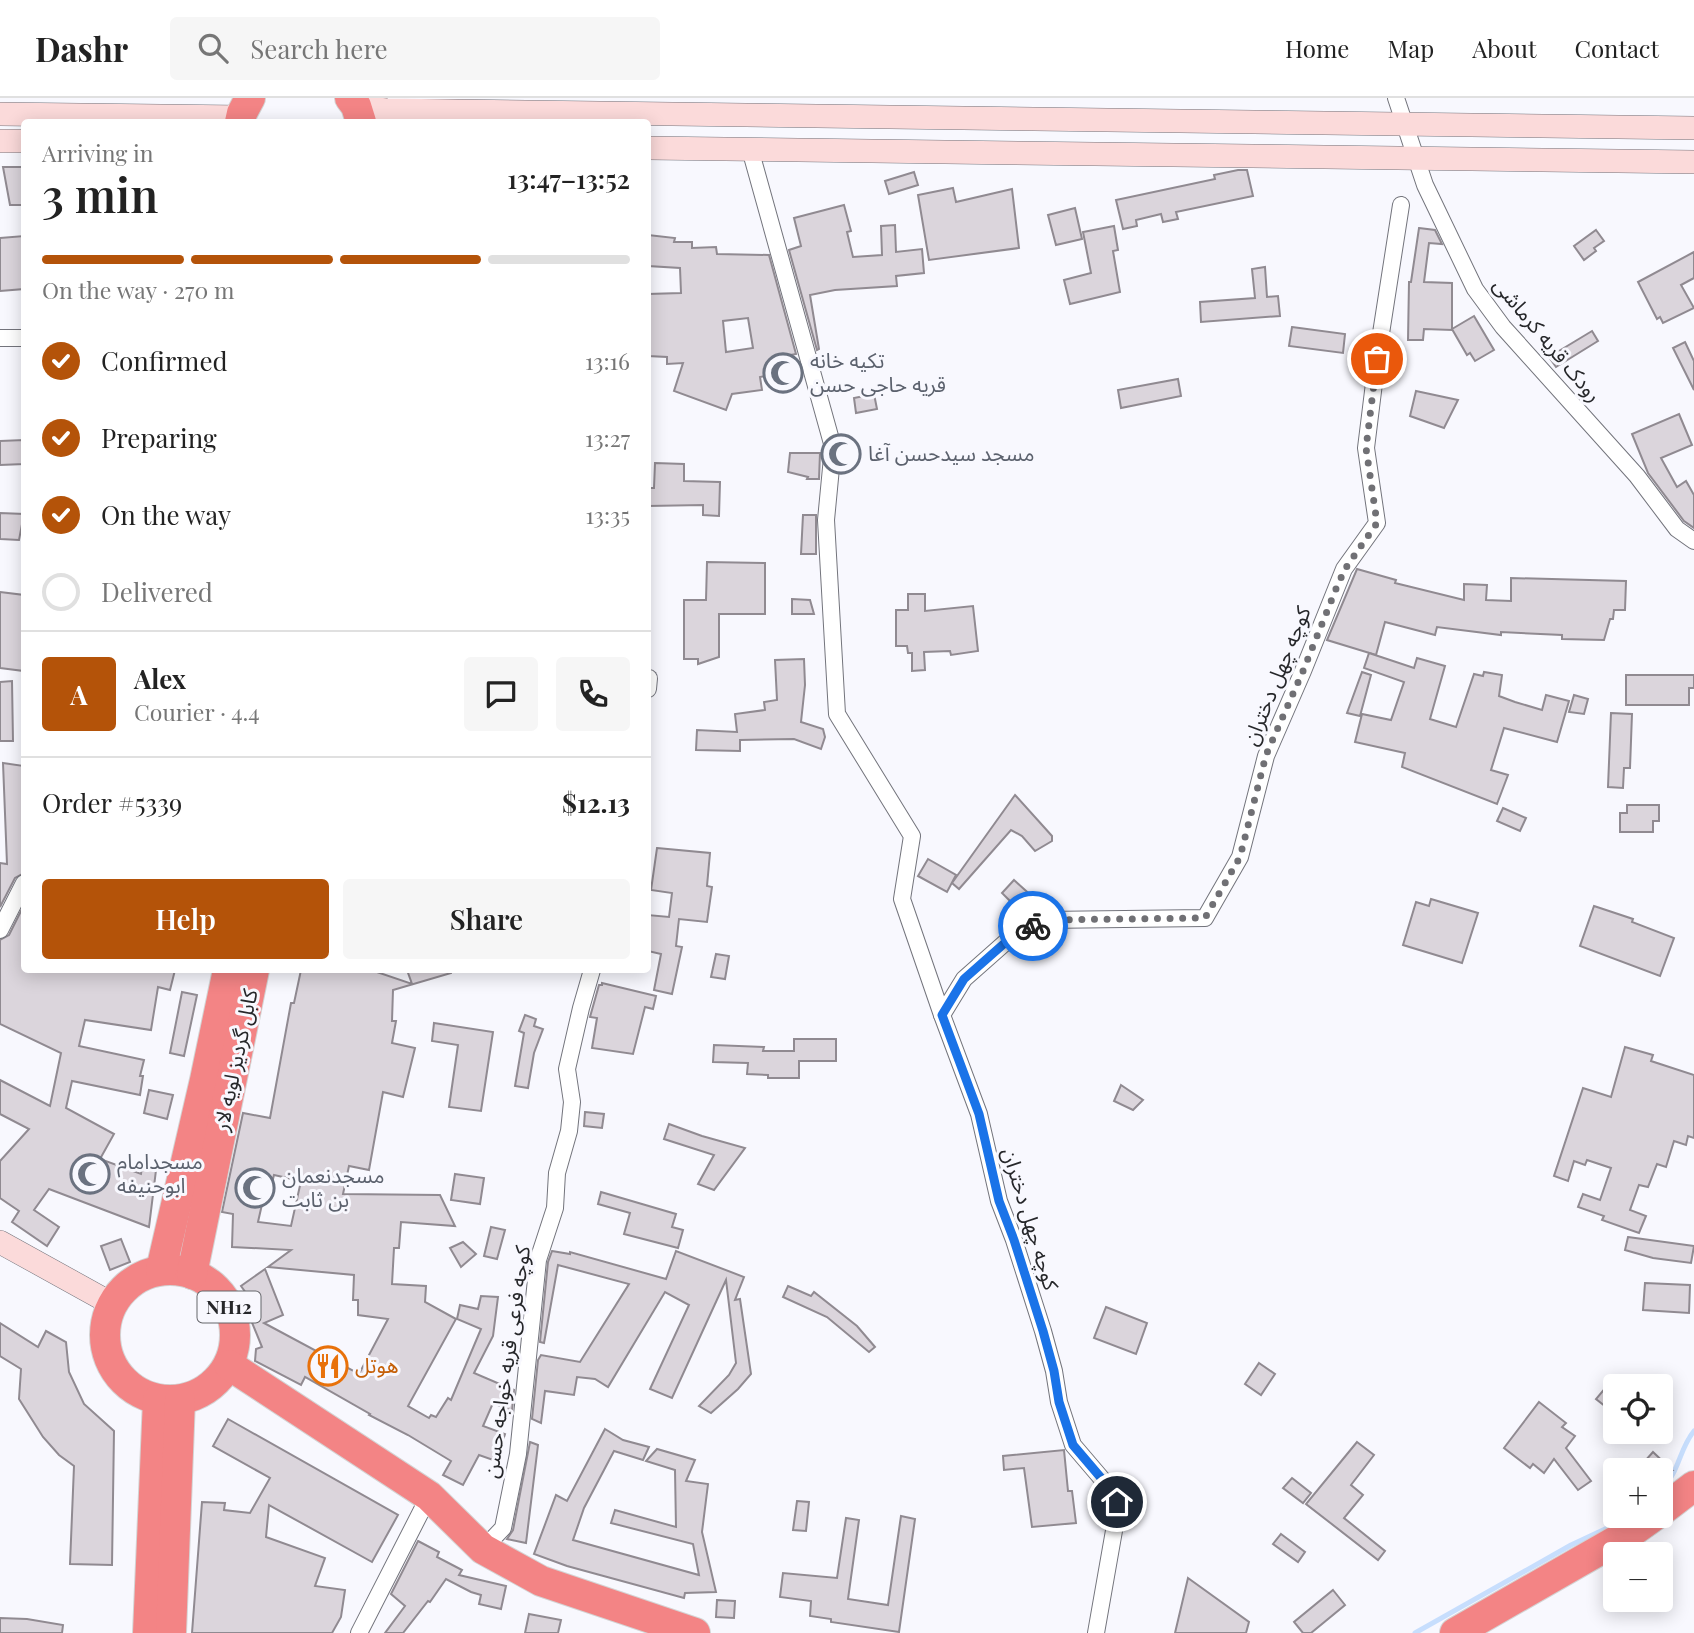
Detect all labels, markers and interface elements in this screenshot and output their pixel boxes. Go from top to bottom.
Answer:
search box [170,17,660,80]
text: Dashr [35,26,128,70]
icon: search [194,29,232,67]
text: Search here [250,31,388,66]
text: Home [1285,32,1349,64]
text: Map [1387,32,1434,64]
text: About [1472,32,1536,64]
text: Contact [1574,32,1659,64]
text: Arriving in [42,137,154,168]
text: 13:47–13:52 [507,161,630,196]
text: 3 min [42,163,158,225]
street label: رودک قریه کرماشی [1488,270,1609,407]
text: On the way · 270 m [42,274,234,305]
pin [1347,329,1407,389]
icon: bag [1358,340,1396,378]
icon: check [42,342,80,380]
text: Confirmed [101,343,228,378]
text: 13:16 [585,345,630,376]
place label: تکیه خانه قریه حاجی حسن [810,345,946,397]
mosque icon: تکیه خانه قریه حاجی حسن [762,352,804,394]
icon: check [42,419,80,457]
text: Preparing [101,420,217,455]
text: 13:27 [585,422,630,453]
mosque icon: مسجد سیدحسن آغا [820,433,862,475]
place label: مسجد سیدحسن آغا [868,438,1035,466]
icon: check [42,496,80,534]
text: On the way [101,497,231,532]
text: 13:35 [585,499,630,530]
text: Delivered [101,574,213,609]
street label: کوچه چهل دختران [1235,601,1317,749]
button: chat [464,657,538,731]
button: phone [556,657,630,731]
text: Alex [134,661,186,696]
text: A [70,677,88,712]
text: Courier · 4.4 [134,696,260,727]
text: Order #5339 [42,785,182,820]
text: $12.13 [562,785,630,820]
button: Help [42,879,329,959]
button: Share [343,879,630,959]
courier [998,891,1068,961]
icon: bike [1014,907,1052,945]
street label: کابل گردیز لویه لار [205,986,263,1134]
street label: کوچه چهل دختران [996,1144,1067,1294]
place label: مسجدامام ابوحنیفه [117,1146,203,1198]
mosque icon: مسجدامام ابوحنیفه [69,1153,111,1195]
place label: مسجدنعمان بن ثابت [282,1160,385,1212]
mosque icon: مسجدنعمان بن ثابت [234,1167,276,1209]
street label: کوچه فرعی قریه خواجه حسن [475,1243,536,1480]
road number: NH12 [198,1292,260,1322]
restaurant icon: هوتل [307,1345,349,1387]
place label: هوتل [355,1350,399,1378]
map controls [1603,1374,1673,1612]
button: locate [1603,1374,1673,1444]
button: + [1603,1458,1673,1528]
pin [1087,1472,1147,1532]
icon: home [1098,1483,1136,1521]
button: − [1603,1542,1673,1612]

